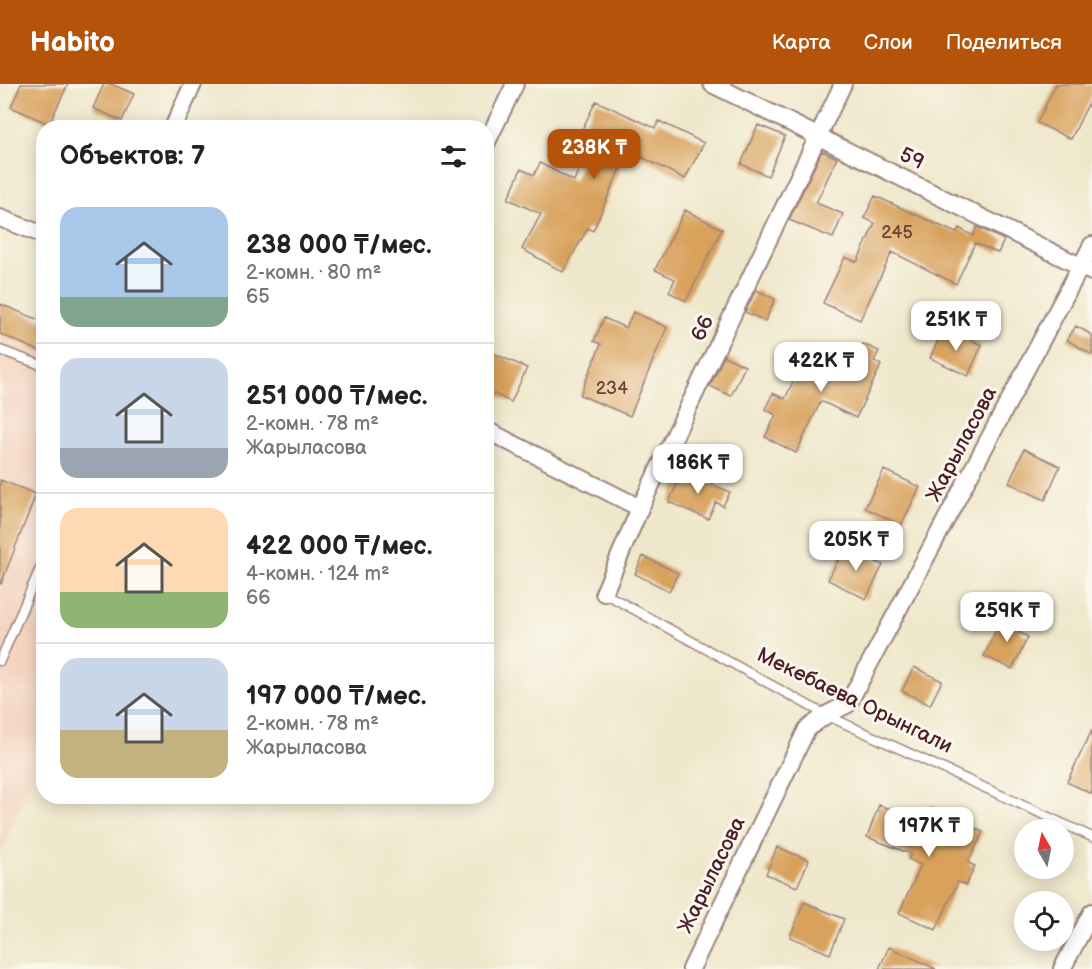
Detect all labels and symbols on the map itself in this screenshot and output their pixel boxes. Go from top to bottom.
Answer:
pin: 238K ₸ [545,129,643,180]
street label: 59 [895,142,928,175]
house number: 245 [881,222,913,243]
pin: 251K ₸ [907,301,1005,352]
street label: 66 [686,311,719,345]
pin: 422K ₸ [772,342,870,393]
house number: 234 [596,378,628,399]
street label: Жарыласова [921,382,1003,506]
pin: 186K ₸ [649,444,747,495]
pin: 205K ₸ [807,521,905,572]
pin: 259K ₸ [958,592,1056,643]
street label: Мекебаева Орынгали [753,642,957,759]
pin: 197K ₸ [880,807,978,858]
street label: Жарыласова [672,812,751,938]
north arrow [1014,819,1074,879]

